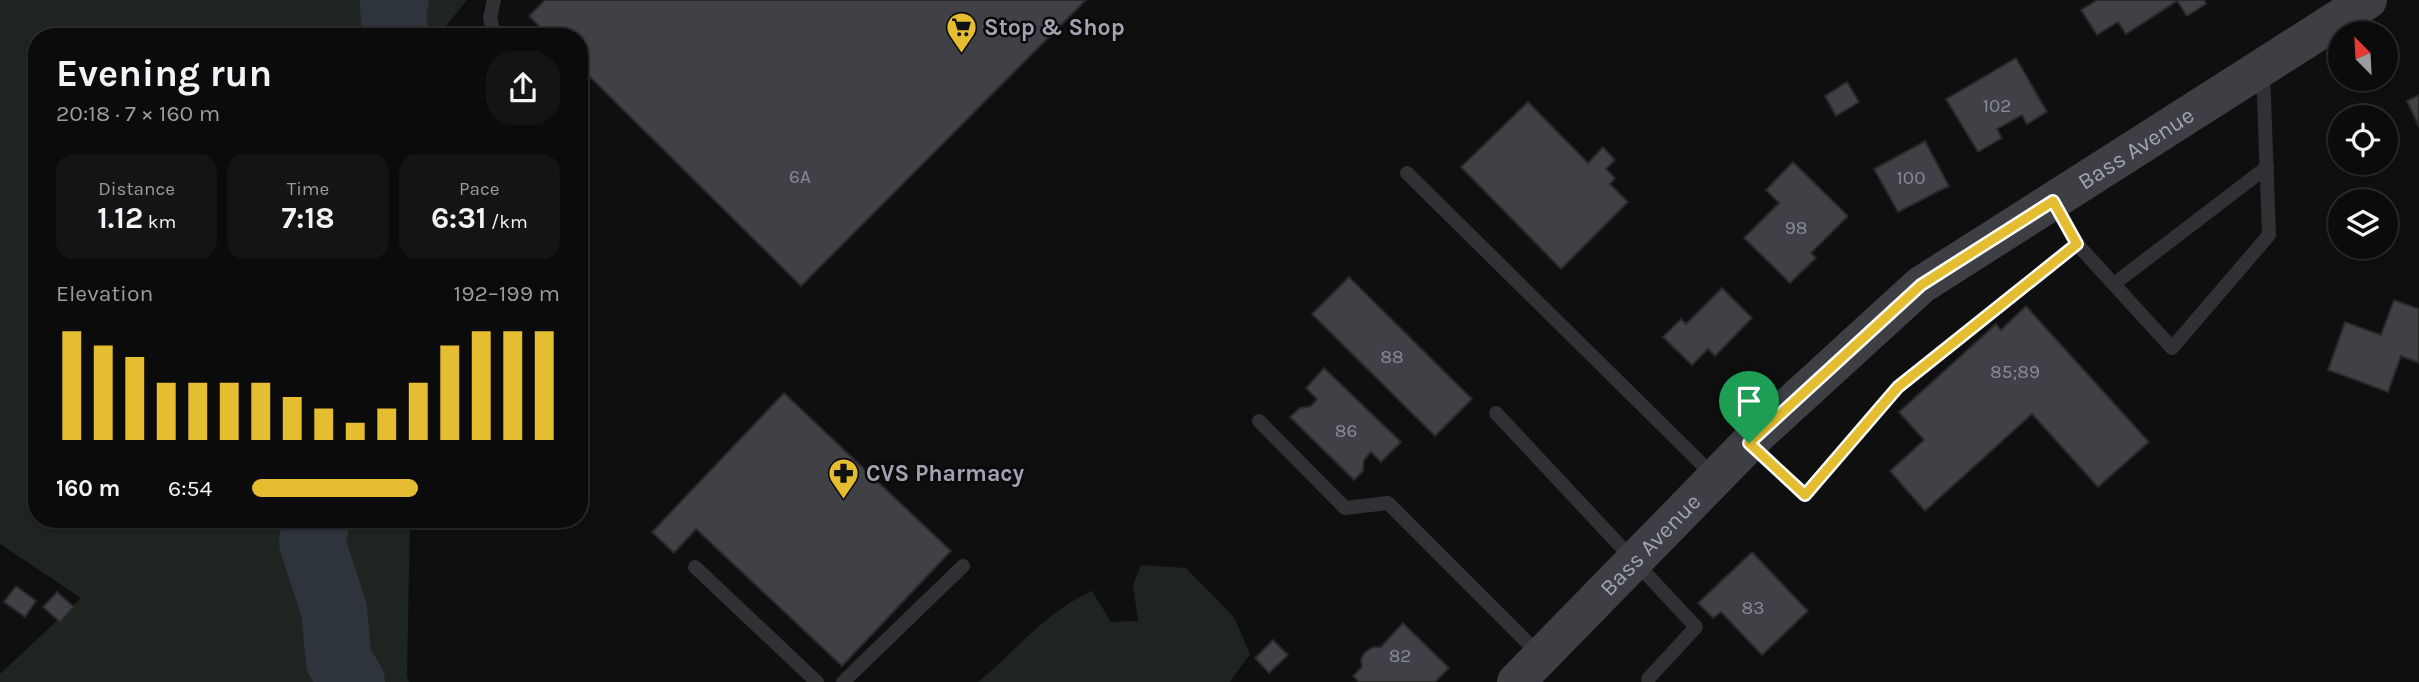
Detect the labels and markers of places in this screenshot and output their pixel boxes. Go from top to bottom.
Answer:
supermarket icon: Stop & Shop [944,10,978,54]
place label: Stop & Shop [984,14,1125,41]
pin [1719,371,1779,443]
pharmacy icon: CVS Pharmacy [826,456,860,500]
place label: CVS Pharmacy [866,460,1025,487]

